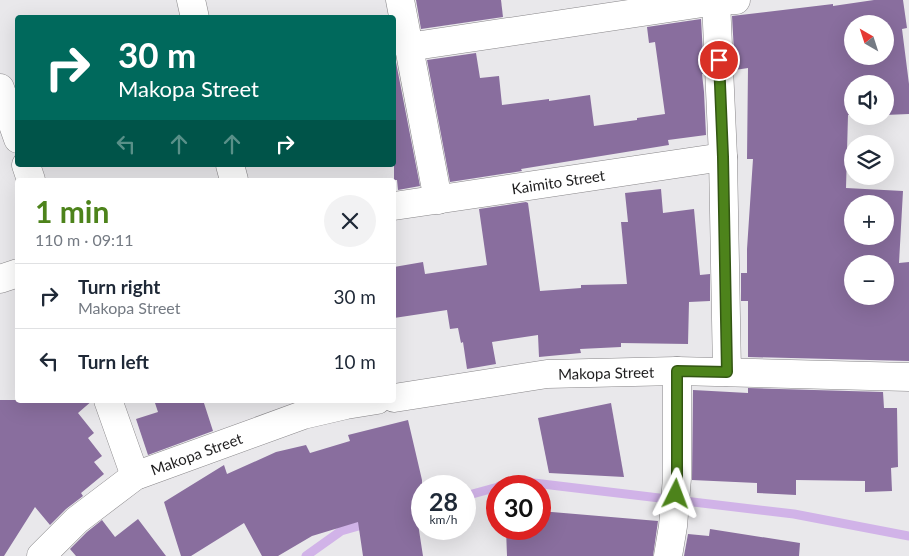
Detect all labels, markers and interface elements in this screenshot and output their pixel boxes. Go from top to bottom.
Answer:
north arrow [844,15,894,65]
map controls [844,15,894,305]
text: 30 m [118,33,196,75]
icon: right [35,35,100,100]
pin [698,39,740,81]
icon: arrive [705,46,733,74]
text: Makopa Street [118,75,259,102]
button: sound [844,75,894,125]
icon: left [112,130,140,158]
icon: ahead [165,130,193,158]
icon: ahead [218,130,246,158]
icon: right [271,130,299,158]
button: layers [844,135,894,185]
street label: Kaimito Street [510,166,607,197]
text: 1 min [35,193,109,229]
button: close [324,195,376,247]
button: + [844,195,894,245]
text: 110 m · 09:11 [35,230,134,249]
button: − [844,255,894,305]
text: Turn right [78,275,160,298]
icon: right [35,282,63,310]
text: 30 m [333,285,376,308]
text: Makopa Street [78,298,180,317]
icon: left [35,347,63,375]
text: Turn left [78,350,149,373]
text: 10 m [333,350,376,373]
street label: Makopa Street [558,363,655,383]
street label: Makopa Street [148,429,245,479]
position arrow [649,467,701,519]
speed limit sign: 30 [486,475,551,540]
text: 28 [429,486,458,516]
text: km/h [429,512,458,527]

